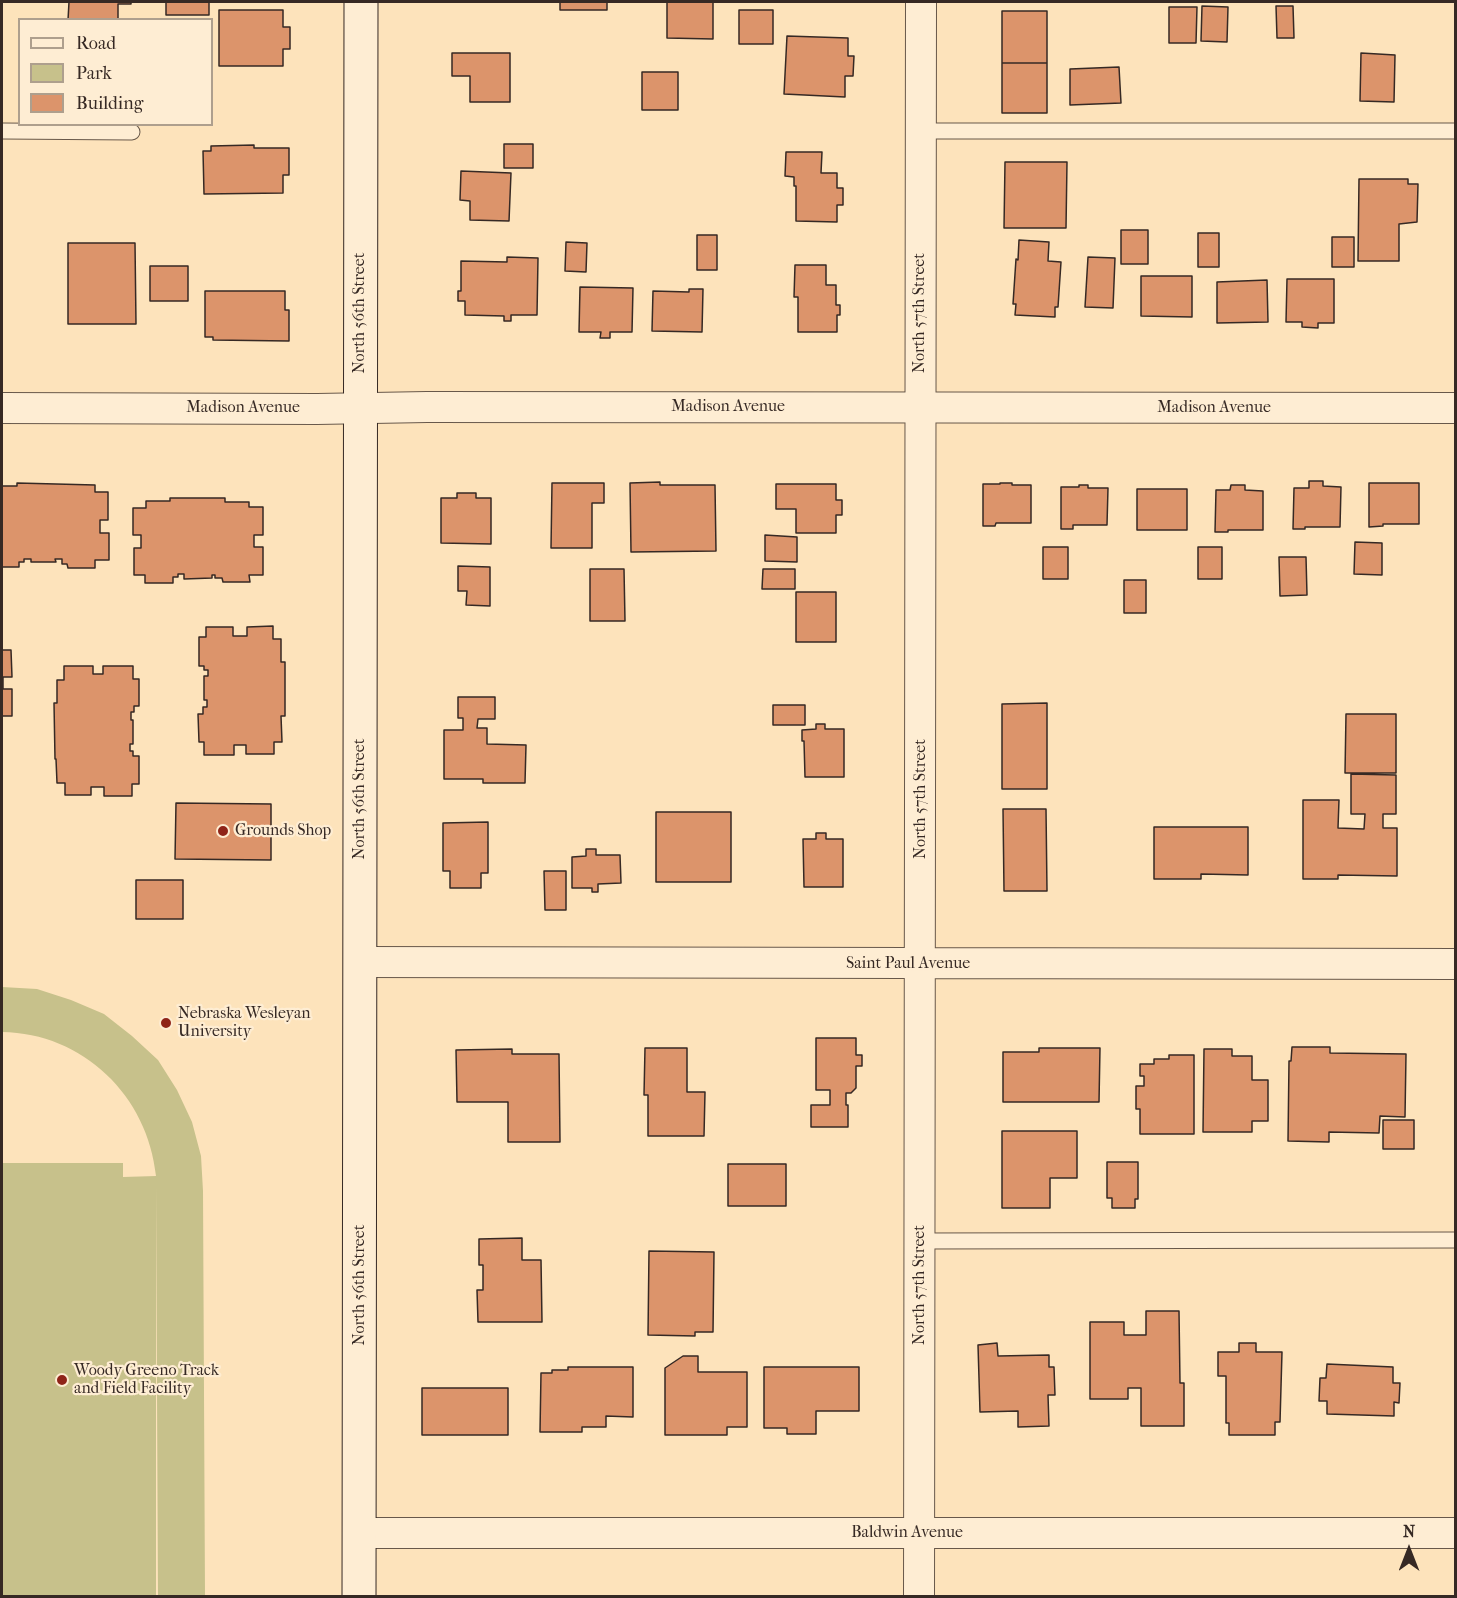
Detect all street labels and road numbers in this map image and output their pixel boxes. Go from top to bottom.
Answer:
street label: North 56th Street [350,253,370,373]
street label: North 57th Street [910,253,930,373]
street label: Madison Avenue [671,397,785,417]
street label: Madison Avenue [186,398,300,418]
street label: Madison Avenue [1157,398,1271,418]
street label: North 56th Street [350,739,370,859]
street label: North 57th Street [911,739,931,859]
street label: Saint Paul Avenue [846,954,970,974]
street label: North 56th Street [350,1225,370,1345]
street label: North 57th Street [910,1225,930,1345]
street label: Baldwin Avenue [851,1523,963,1543]

